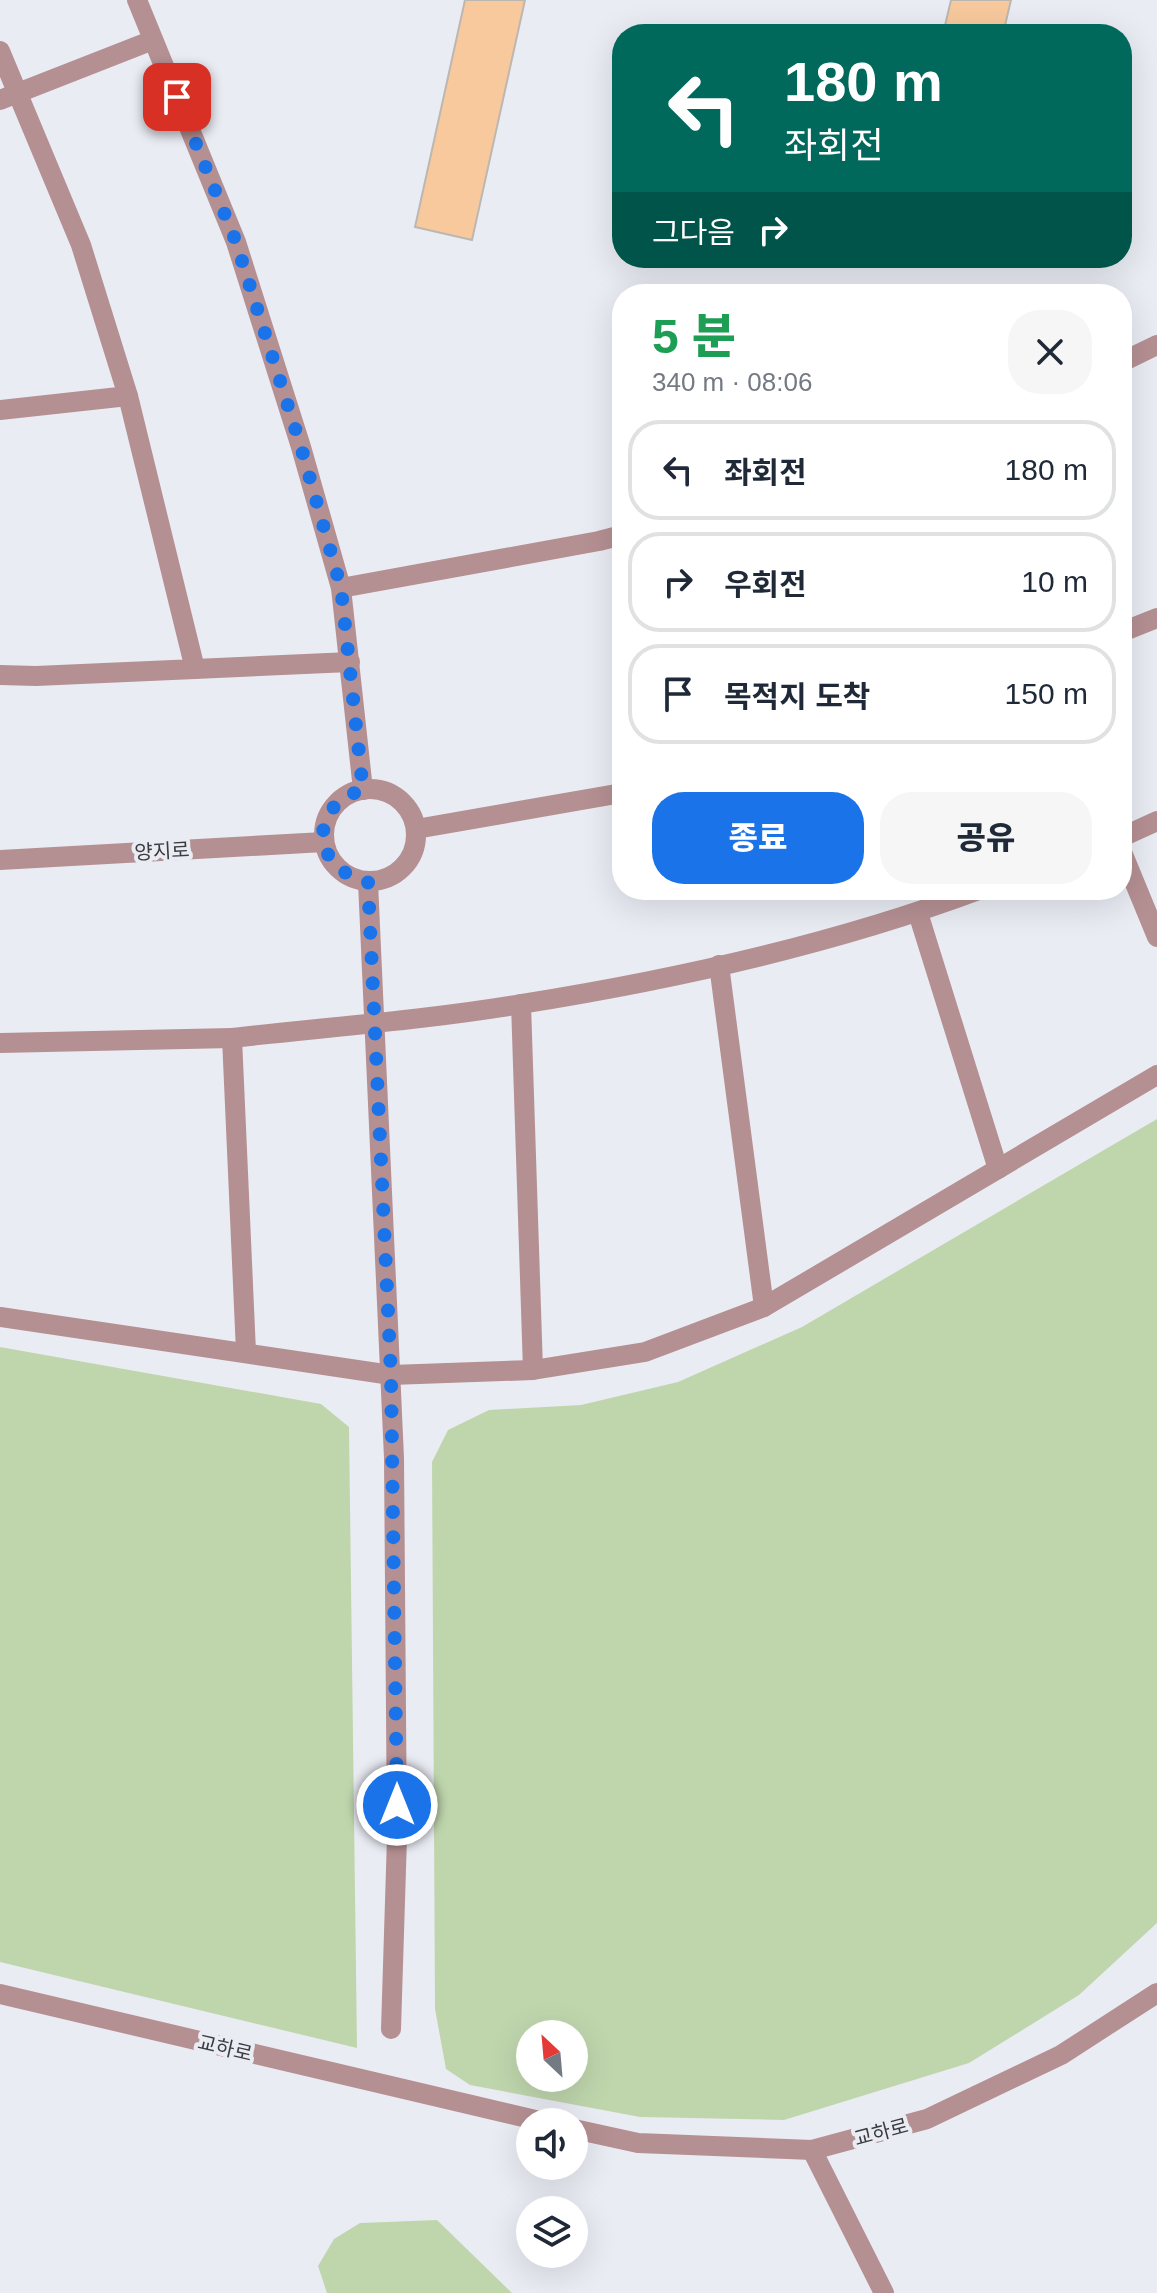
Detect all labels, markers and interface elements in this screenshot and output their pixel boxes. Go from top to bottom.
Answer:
text: 180 m [784,50,943,113]
icon: left [652,56,756,160]
pin [143,63,211,131]
icon: arrive [155,75,199,119]
text: 좌회전 [784,125,883,166]
icon: right [751,208,795,252]
text: 그다음 [652,216,735,249]
text: 5 분 [652,310,736,363]
button: close [1008,310,1092,394]
text: 340 m · 08:06 [652,367,812,397]
icon: left [656,448,700,492]
text: 180 m [1005,453,1088,486]
text: 좌회전 [724,456,807,489]
icon: right [656,560,700,604]
text: 10 m [1021,565,1088,598]
text: 우회전 [724,568,807,601]
icon: arrive [656,672,700,716]
text: 150 m [1005,677,1088,710]
text: 목적지 도착 [724,680,870,713]
button: 종료 [652,792,864,884]
button: 공유 [880,792,1092,884]
street label: 양지로 [134,839,190,863]
position arrow [355,1763,439,1847]
north arrow [516,2020,588,2092]
map controls [516,2020,588,2268]
street label: 교하로 [196,2031,254,2065]
button: sound [516,2108,588,2180]
street label: 교하로 [851,2114,911,2150]
button: layers [516,2196,588,2268]

